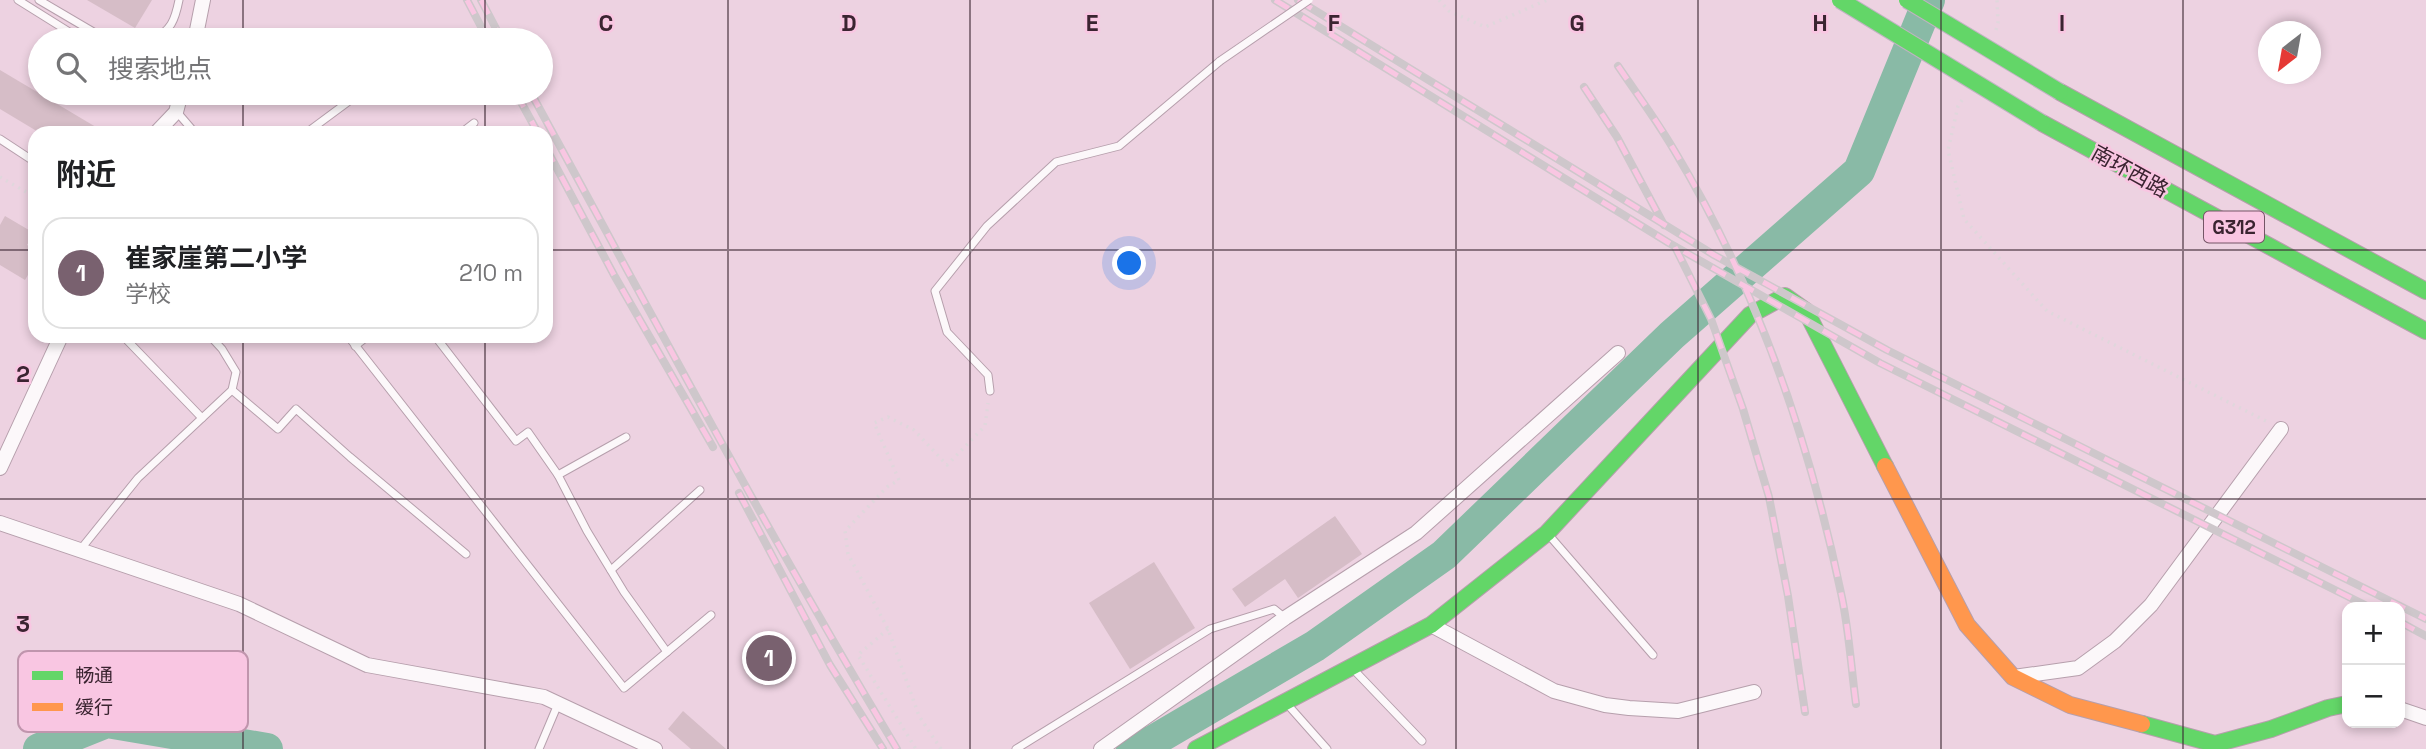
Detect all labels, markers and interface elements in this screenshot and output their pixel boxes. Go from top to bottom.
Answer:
text: C [599,8,613,38]
text: D [841,8,857,38]
text: E [1086,8,1098,38]
text: F [1328,8,1340,38]
text: G [1569,8,1585,38]
text: H [1812,8,1828,38]
text: I [2059,8,2065,38]
north arrow [2258,21,2321,84]
search box [28,28,553,105]
icon: search [52,48,90,86]
text: 搜索地点 [108,52,212,86]
street label: 南环西路 [2087,139,2173,203]
text: 附近 [56,155,116,194]
road number: G312 [2204,212,2264,243]
text: 崔家崖第二小学 [125,241,307,275]
your location [1112,246,1146,280]
text: 1 [76,258,86,288]
text: 210 m [459,258,523,288]
text: 学校 [125,279,171,309]
text: 2 [16,359,30,389]
map controls [2342,602,2405,728]
button: + [2342,602,2405,665]
text: 3 [16,609,30,639]
pin: 1 [746,632,792,684]
legend [18,651,248,732]
text: 畅通 [75,663,113,688]
button: − [2342,665,2405,728]
text: 缓行 [75,695,113,720]

